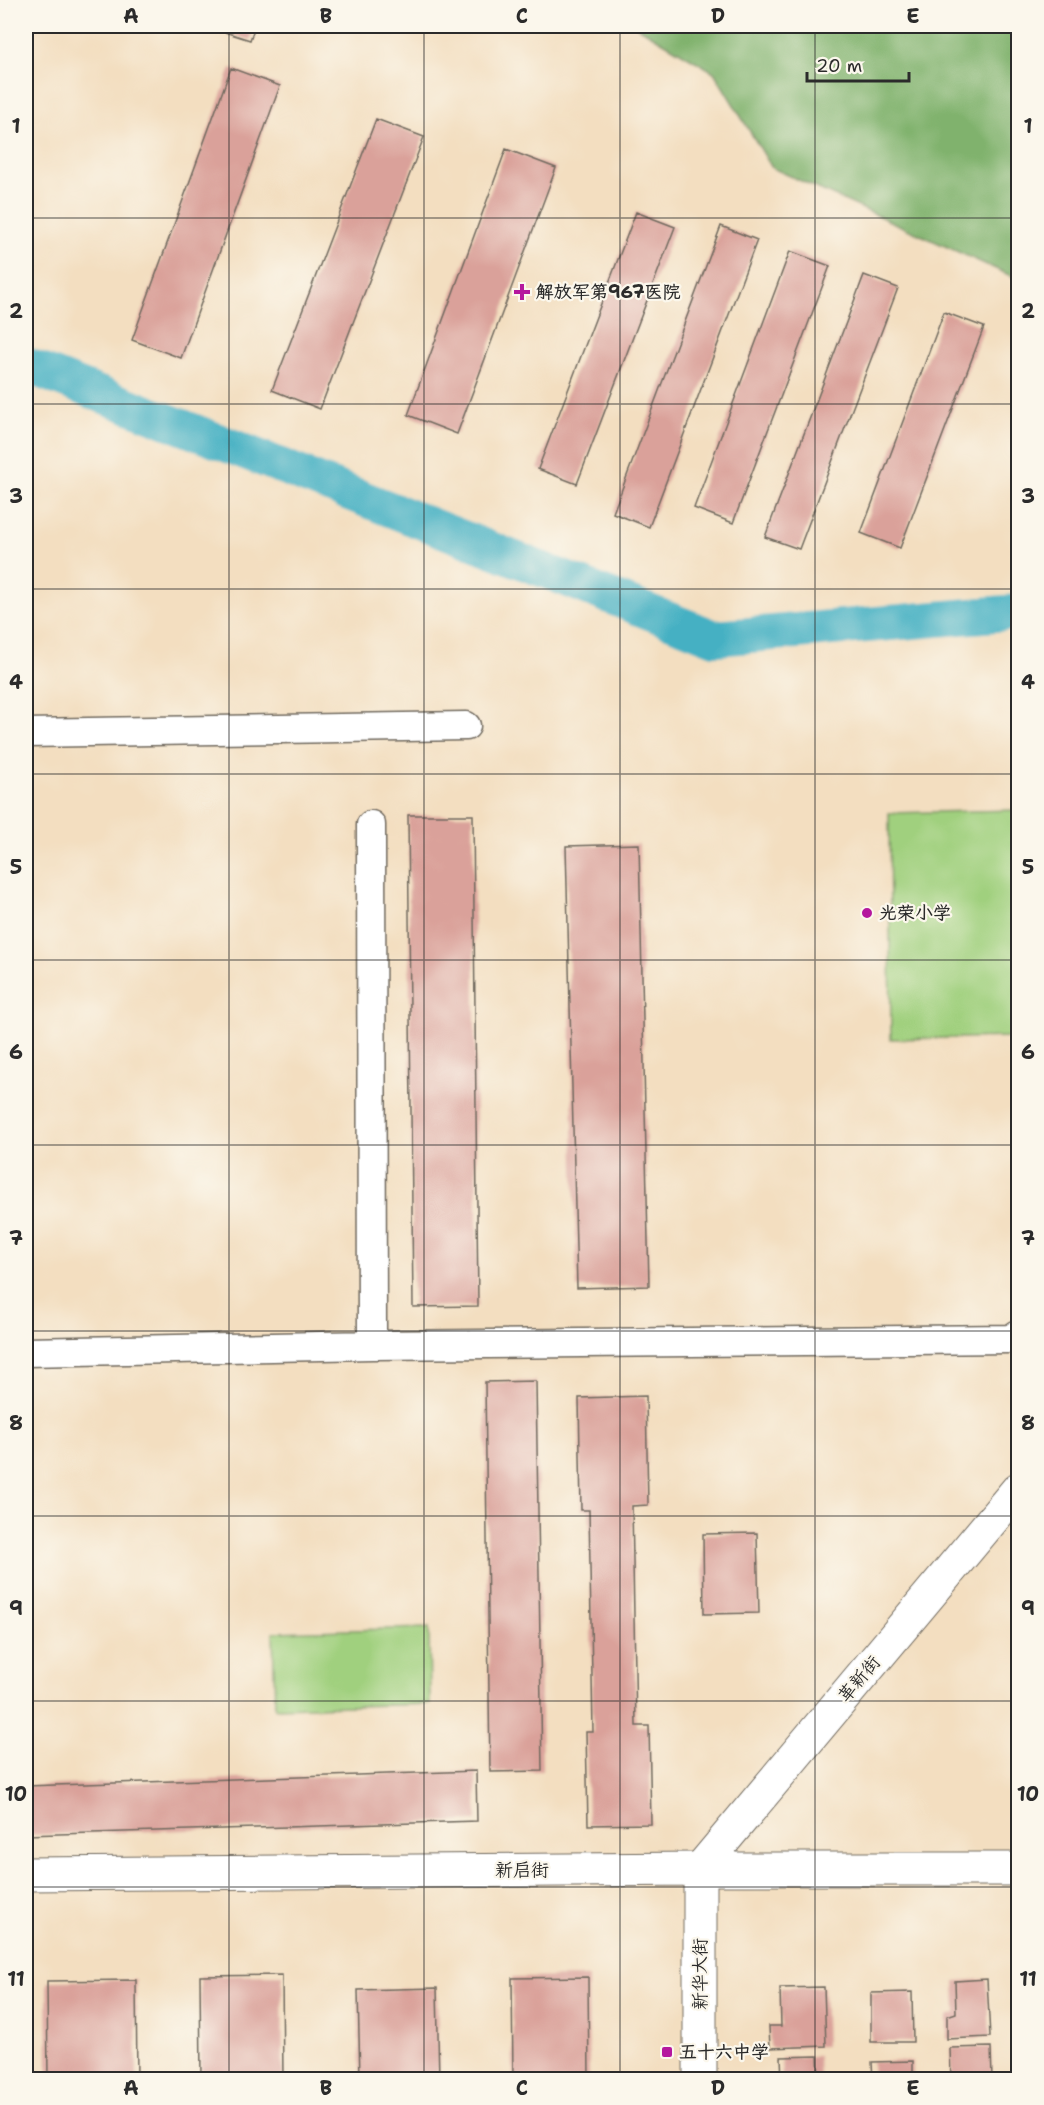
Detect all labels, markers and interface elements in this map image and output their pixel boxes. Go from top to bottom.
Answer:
text: A [123,3,139,29]
text: B [320,3,332,29]
text: C [516,3,528,29]
text: D [711,3,725,29]
text: E [906,3,920,29]
scale bar [807,45,909,83]
text: 20 m [816,54,862,78]
text: 1 [11,113,21,139]
text: 1 [1023,113,1033,139]
place label: 解放军第967医院 [536,280,681,304]
marker: 解放军第967医院 [513,283,531,301]
text: 2 [9,298,23,324]
text: 2 [1021,298,1035,324]
text: 3 [9,483,23,509]
text: 3 [1021,483,1035,509]
text: 4 [9,669,23,695]
text: 4 [1021,669,1035,695]
text: 5 [10,854,22,880]
text: 5 [1022,854,1034,880]
place label: 光荣小学 [879,901,951,925]
marker: 光荣小学 [860,906,874,920]
text: 6 [9,1039,23,1065]
text: 6 [1021,1039,1035,1065]
text: 7 [9,1225,23,1251]
text: 7 [1021,1225,1035,1251]
text: 8 [9,1410,23,1436]
text: 8 [1021,1410,1035,1436]
text: 9 [9,1595,23,1621]
text: 9 [1021,1595,1035,1621]
street label: 革新街 [832,1651,886,1707]
text: 10 [5,1781,27,1807]
text: 10 [1017,1781,1039,1807]
street label: 新启街 [495,1858,549,1882]
street label: 新华大街 [688,1938,712,2010]
text: 11 [7,1966,25,1992]
text: 11 [1019,1966,1037,1992]
place label: 五十六中学 [679,2040,769,2064]
marker: 五十六中学 [660,2045,674,2059]
text: A [123,2075,139,2101]
text: B [320,2075,332,2101]
text: C [516,2075,528,2101]
text: D [711,2075,725,2101]
text: E [906,2075,920,2101]

